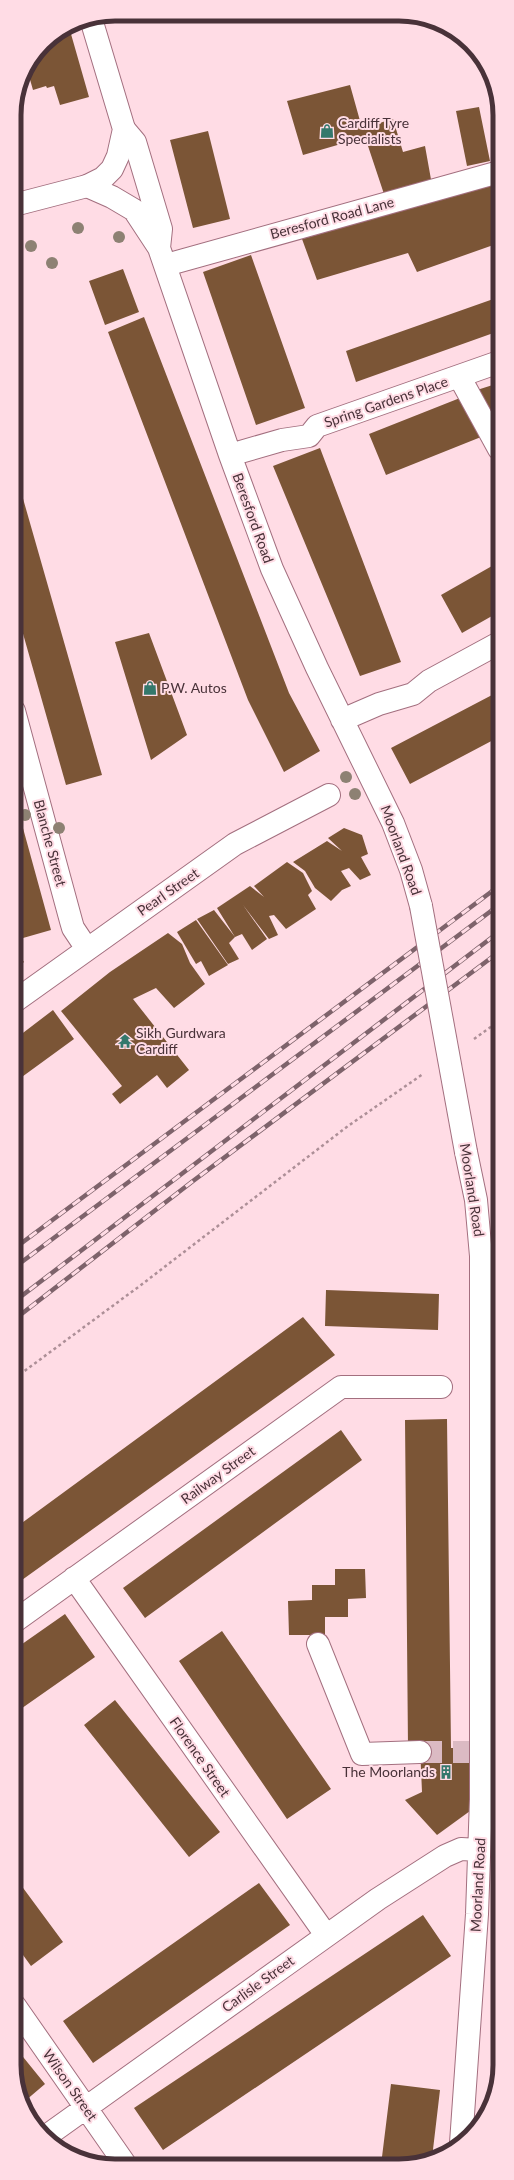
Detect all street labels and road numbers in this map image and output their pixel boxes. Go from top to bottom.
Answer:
street label: Beresford Road Lane [268,193,396,242]
street label: Spring Gardens Place [322,372,450,431]
street label: Beresford Road [229,471,278,565]
street label: Blanche Street [31,798,70,888]
street label: Moorland Road [377,803,426,897]
street label: Pearl Street [134,864,202,919]
street label: Moorland Road [457,1142,488,1238]
street label: Railway Street [177,1442,258,1507]
street label: Florence Street [167,1714,234,1800]
street label: Moorland Road [467,1837,488,1933]
street label: Carlisle Street [218,1952,297,2016]
street label: Wilson Street [40,2046,101,2124]

